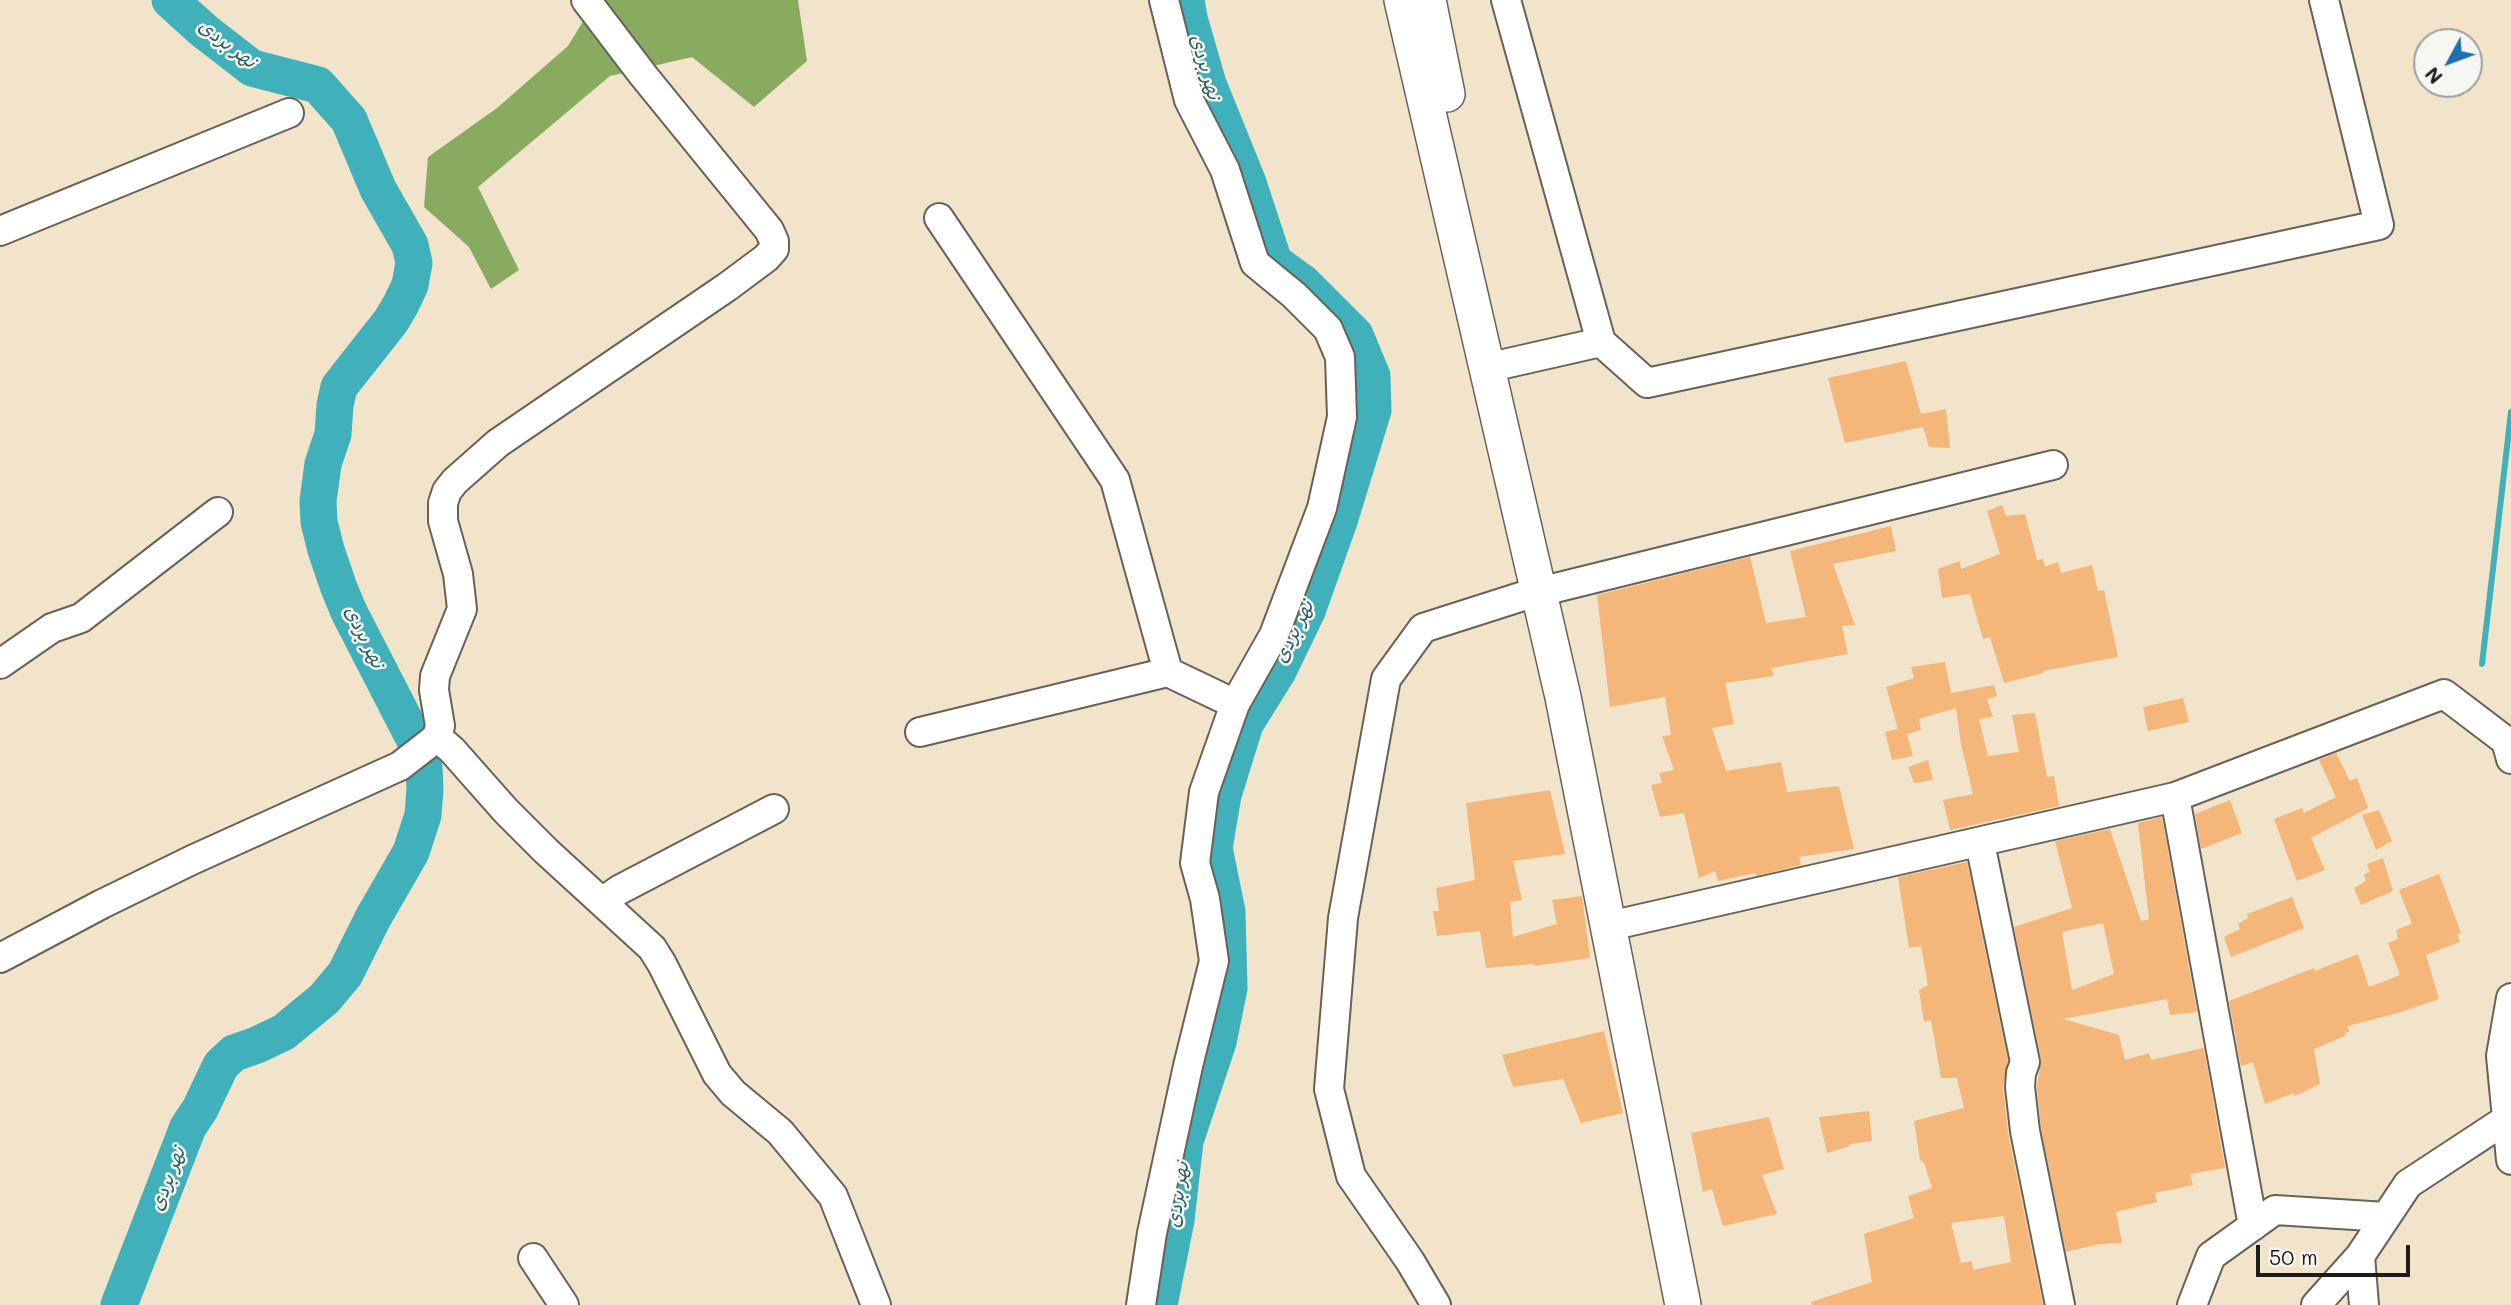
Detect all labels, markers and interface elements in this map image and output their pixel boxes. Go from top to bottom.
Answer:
water label: نهر بردى [194,15,260,73]
north arrow [2413,28,2483,98]
water label: نهر بردى [1185,32,1225,102]
text: N [2419,62,2447,89]
water label: نهر بردى [1269,597,1319,667]
water label: نهر بردى [339,602,389,672]
water label: نهر بردى [145,1144,191,1214]
water label: نهر بردى [1162,1160,1194,1230]
scale bar [2259,1232,2413,1276]
text: 50 m [2269,1243,2318,1270]

